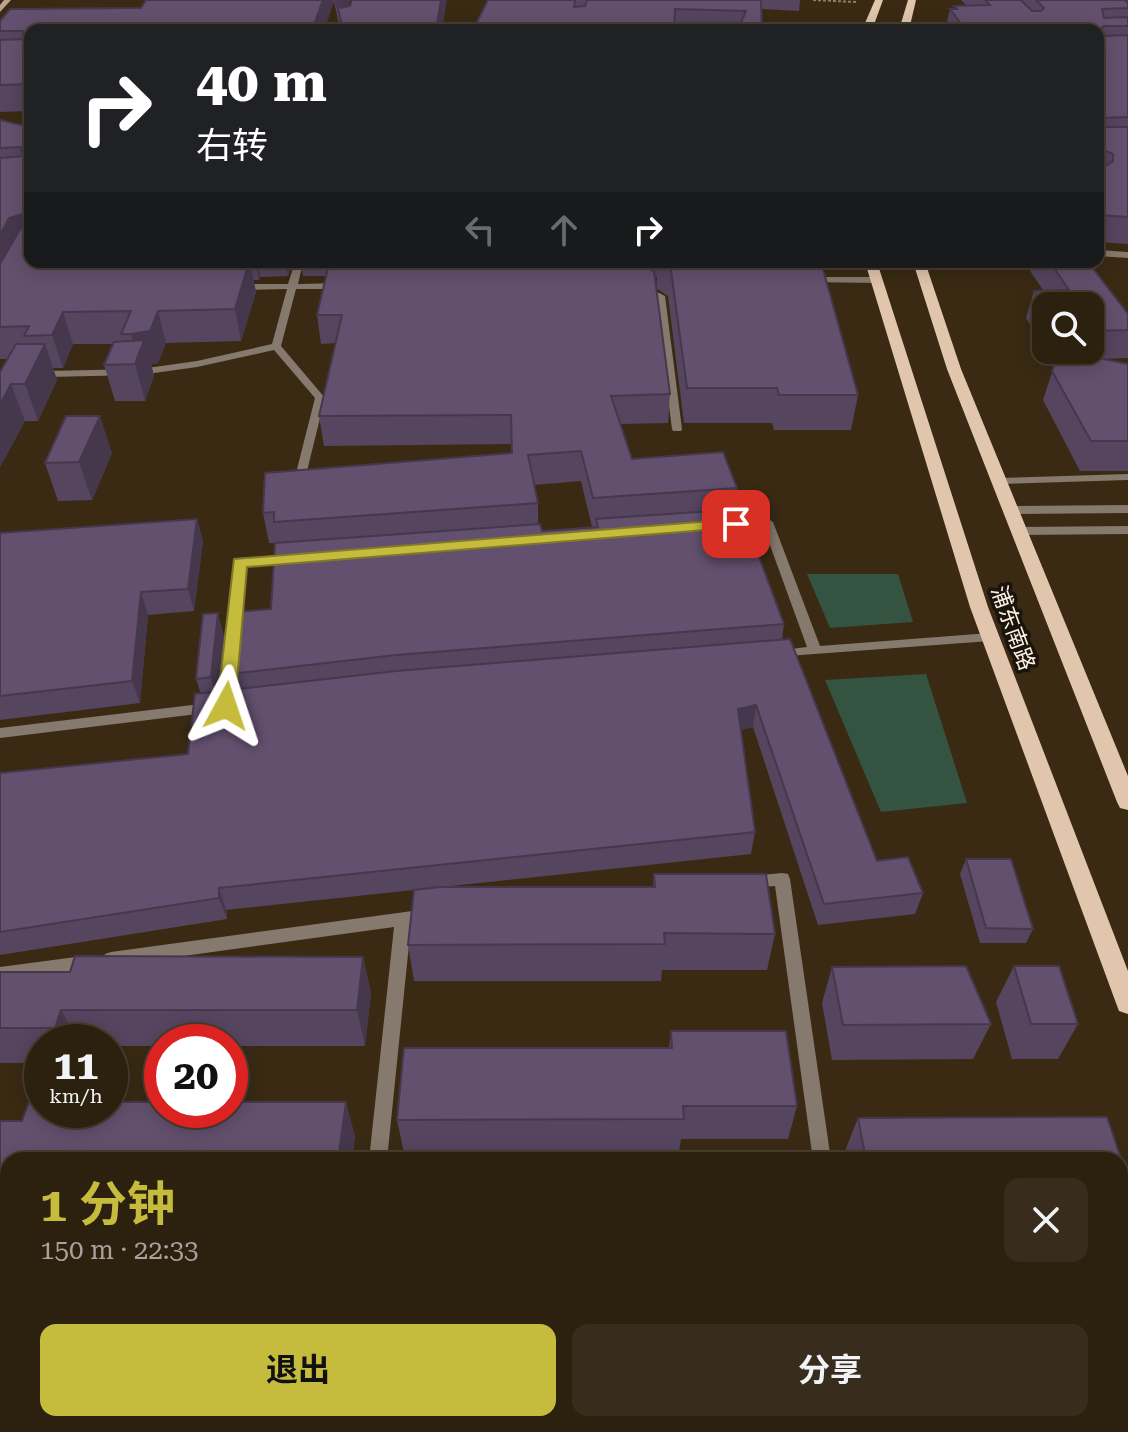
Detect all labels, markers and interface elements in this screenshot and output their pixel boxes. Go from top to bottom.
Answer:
text: 40 m [196,49,327,115]
icon: right [64,56,168,160]
text: 右转 [196,125,268,167]
icon: left [458,208,502,252]
icon: ahead [542,208,586,252]
icon: right [626,208,670,252]
map controls [1032,292,1104,364]
button: search [1032,292,1104,364]
pin [702,490,770,558]
icon: arrive [714,502,758,546]
street label: 浦东南路 [986,582,1040,674]
position arrow [184,664,268,748]
speed limit sign: 20 [144,1024,248,1128]
text: 11 [54,1042,98,1089]
text: km/h [49,1084,103,1108]
text: 1 分钟 [40,1177,175,1233]
button: close [1004,1178,1088,1262]
text: 150 m · 22:33 [40,1235,199,1265]
button: 退出 [40,1324,556,1416]
button: 分享 [572,1324,1088,1416]

